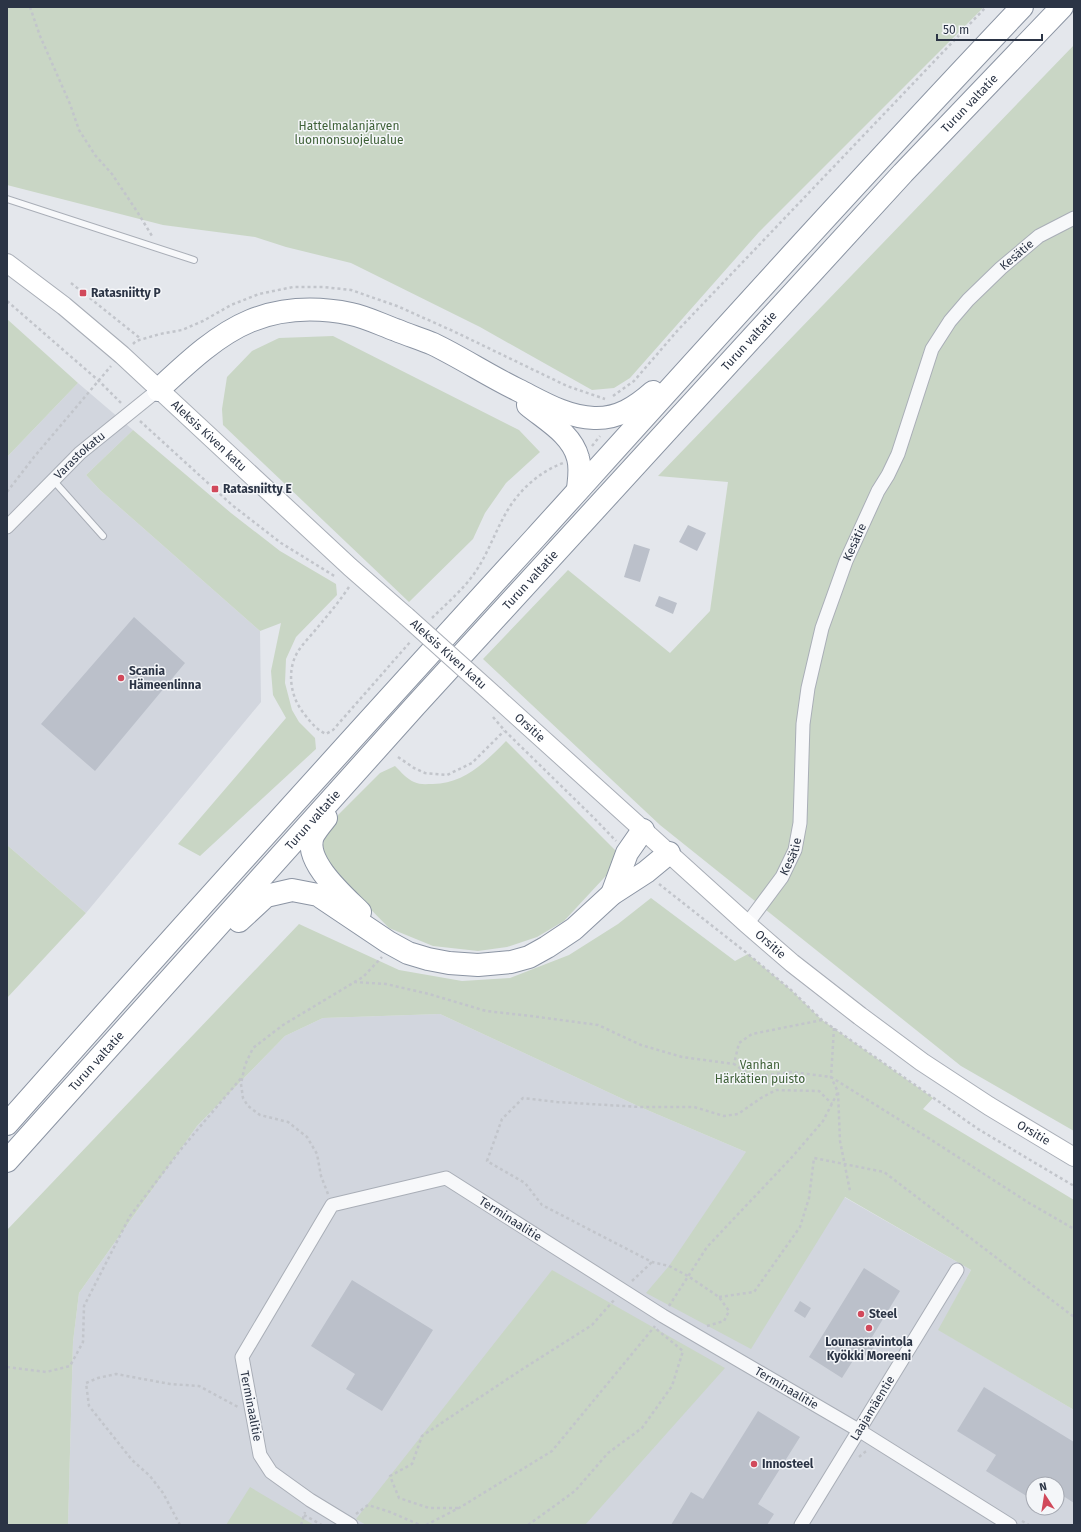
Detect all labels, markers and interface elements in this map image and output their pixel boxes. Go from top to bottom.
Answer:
scale bar [937,16,1042,42]
text: 50 m [943,23,969,37]
street label: Turun valtatie [938,71,1001,136]
park label: Hattelmalanjärven luonnonsuojelualue [294,119,404,147]
street label: Kesätie [997,237,1036,273]
place label: Ratasniitty P [91,286,161,300]
marker: Ratasniitty P [78,288,88,298]
street label: Turun valtatie [719,309,780,374]
street label: Aleksis Kiven katu [168,397,249,474]
street label: Varastokatu [51,429,108,482]
place label: Ratasniitty E [223,482,292,496]
marker: Ratasniitty E [210,484,220,494]
street label: Kesätie [840,521,869,563]
street label: Turun valtatie [500,547,561,612]
street label: Aleksis Kiven katu [407,616,489,692]
place label: Scania Hämeenlinna [129,664,202,692]
marker: Scania Hämeenlinna [116,673,126,683]
street label: Orsitie [512,710,548,745]
street label: Turun valtatie [282,787,343,853]
street label: Kesätie [777,837,804,878]
street label: Orsitie [752,927,789,962]
street label: Turun valtatie [66,1029,127,1094]
park label: Vanhan Härkätien puisto [715,1058,805,1086]
street label: Orsitie [1015,1118,1053,1148]
street label: Terminaalitie [476,1194,544,1244]
place label: Steel [869,1307,898,1321]
marker: Steel [856,1309,866,1319]
marker: Lounasravintola Kyökki Moreeni [864,1323,874,1333]
place label: Lounasravintola Kyökki Moreeni [825,1335,913,1363]
street label: Terminaalitie [752,1364,821,1412]
street label: Terminaalitie [237,1370,265,1442]
street label: Laajamäentie [847,1373,898,1443]
place label: Innosteel [762,1457,814,1471]
marker: Innosteel [749,1459,759,1469]
north arrow [1025,1476,1065,1516]
text: N [1038,1480,1048,1494]

